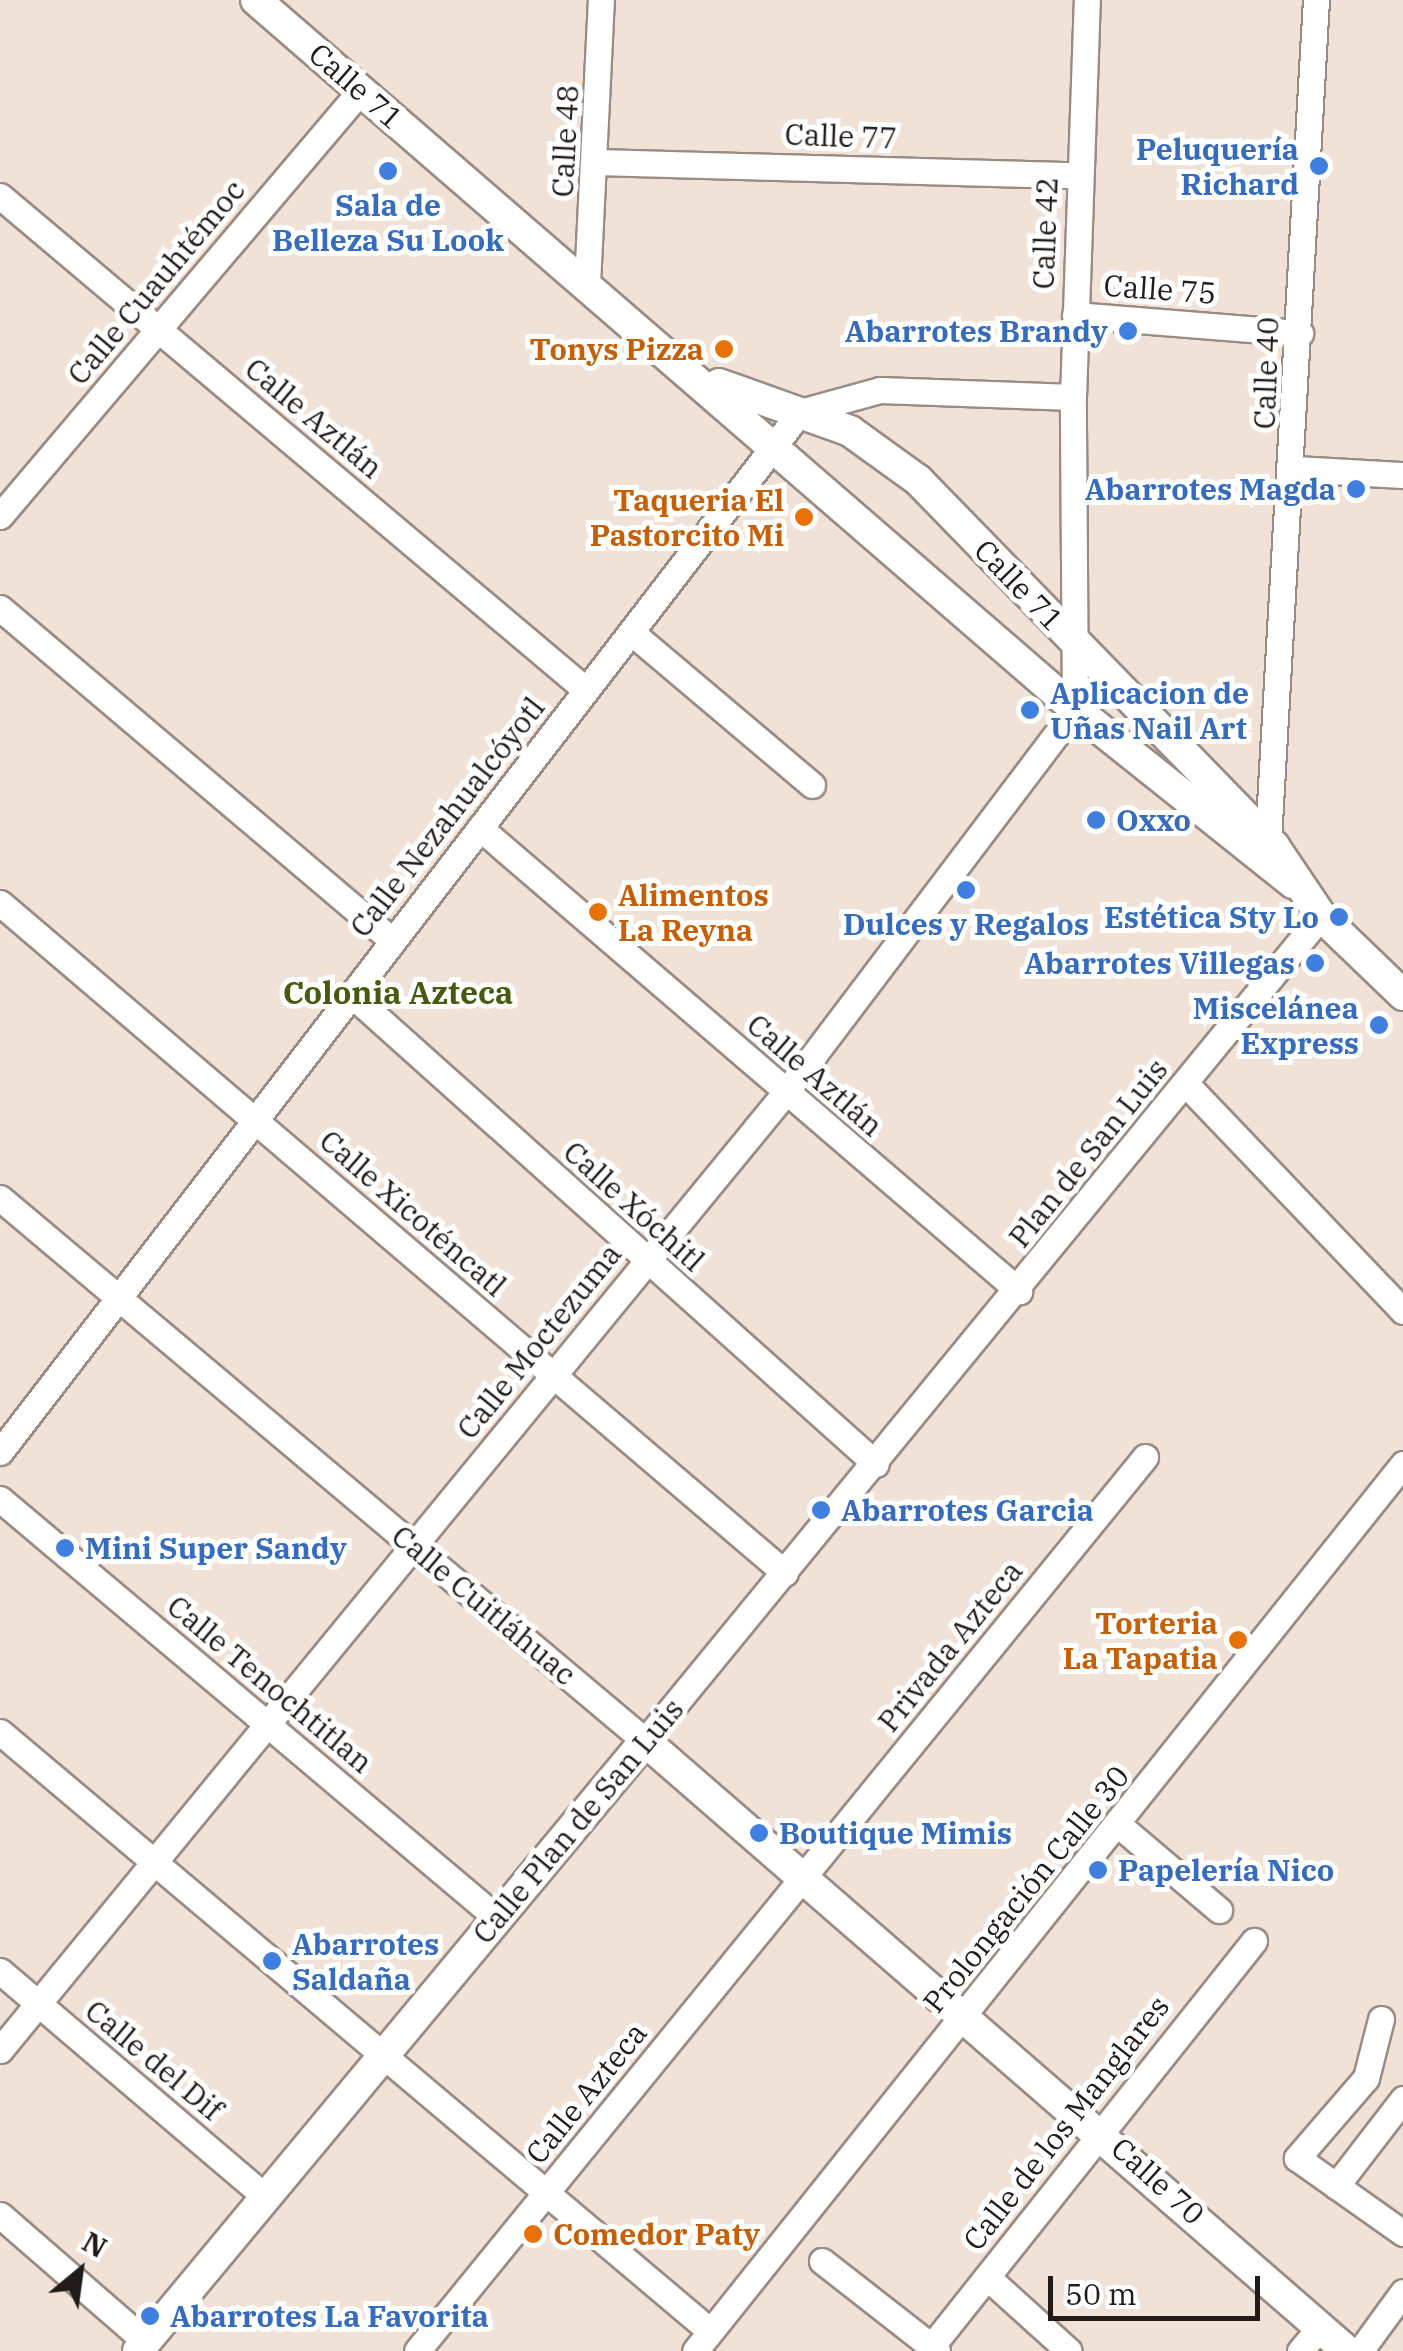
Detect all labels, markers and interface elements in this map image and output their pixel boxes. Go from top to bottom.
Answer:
street label: Calle 71 [302,35,410,137]
street label: Calle 48 [544,84,586,198]
street label: Calle 77 [784,116,898,156]
place label: Peluquería Richard [1136,131,1299,202]
marker: Peluquería Richard [1308,155,1330,177]
marker: Sala de Belleza Su Look [377,160,399,182]
street label: Calle Cuauhtémoc [60,172,252,392]
street label: Calle 42 [1025,176,1065,290]
place label: Sala de Belleza Su Look [272,187,504,258]
street label: Calle 75 [1103,267,1217,311]
place label: Abarrotes Brandy [845,313,1108,349]
street label: Calle 40 [1246,316,1286,430]
marker: Abarrotes Brandy [1117,320,1139,342]
place label: Tonys Pizza [530,331,704,367]
marker: Tonys Pizza [713,338,735,360]
street label: Calle Aztlán [238,350,390,486]
place label: Abarrotes Magda [1085,471,1336,507]
marker: Abarrotes Magda [1345,478,1367,500]
place label: Taqueria El Pastorcito Mi [590,482,784,552]
marker: Taqueria El Pastorcito Mi [793,506,815,528]
street label: Calle 71 [967,532,1071,638]
place label: Aplicacion de Uñas Nail Art [1050,675,1249,746]
street label: Calle Nezahualcóyotl [342,690,552,944]
marker: Aplicacion de Uñas Nail Art [1019,699,1041,721]
place label: Oxxo [1116,802,1191,838]
marker: Oxxo [1085,809,1107,831]
place label: Alimentos La Reyna [618,877,769,948]
marker: Dulces y Regalos [955,879,977,901]
place label: Estética Sty Lo [1104,899,1319,935]
marker: Alimentos La Reyna [587,901,609,923]
place label: Dulces y Regalos [843,906,1089,942]
marker: Estética Sty Lo [1328,906,1350,928]
place label: Abarrotes Villegas [1024,945,1295,981]
marker: Abarrotes Villegas [1304,952,1326,974]
district label: Colonia Azteca [283,973,513,1011]
place label: Miscelánea Express [1193,990,1359,1060]
street label: Calle Aztlán [740,1006,890,1144]
marker: Miscelánea Express [1368,1014,1390,1036]
street label: Plan de San Luis [1001,1052,1175,1254]
street label: Calle Xicoténcatl [312,1122,514,1304]
street label: Calle Xóchitl [556,1134,712,1278]
street label: Calle Moctezuma [449,1236,629,1446]
place label: Abarrotes Garcia [841,1492,1094,1528]
marker: Abarrotes Garcia [810,1499,832,1521]
street label: Calle Cuitláhuac [385,1518,583,1692]
place label: Mini Super Sandy [85,1530,347,1566]
marker: Mini Super Sandy [54,1537,76,1559]
street label: Privada Azteca [870,1553,1030,1739]
street label: Calle Tenochtitlan [160,1588,380,1780]
place label: Torteria La Tapatia [1063,1605,1218,1676]
marker: Torteria La Tapatia [1227,1629,1249,1651]
street label: Calle Plan de San Luis [465,1691,691,1951]
street label: Prolongación Calle 30 [915,1758,1137,2020]
place label: Boutique Mimis [779,1815,1012,1851]
marker: Boutique Mimis [748,1822,770,1844]
place label: Papelería Nico [1118,1852,1334,1888]
marker: Papelería Nico [1087,1859,1109,1881]
place label: Abarrotes Saldaña [292,1926,439,1996]
marker: Abarrotes Saldaña [261,1950,283,1972]
street label: Calle de los Manglares [956,1989,1176,2257]
street label: Calle del Dif [78,1992,230,2128]
street label: Calle Azteca [518,2015,654,2171]
street label: Calle 70 [1104,2130,1212,2232]
place label: Comedor Paty [553,2216,760,2252]
north arrow [30,2221,130,2321]
text: N [76,2223,113,2266]
marker: Comedor Paty [522,2223,544,2245]
scale bar [1053,2256,1266,2318]
text: 50 m [1065,2274,1137,2313]
place label: Abarrotes La Favorita [170,2298,489,2334]
marker: Abarrotes La Favorita [139,2305,161,2327]

